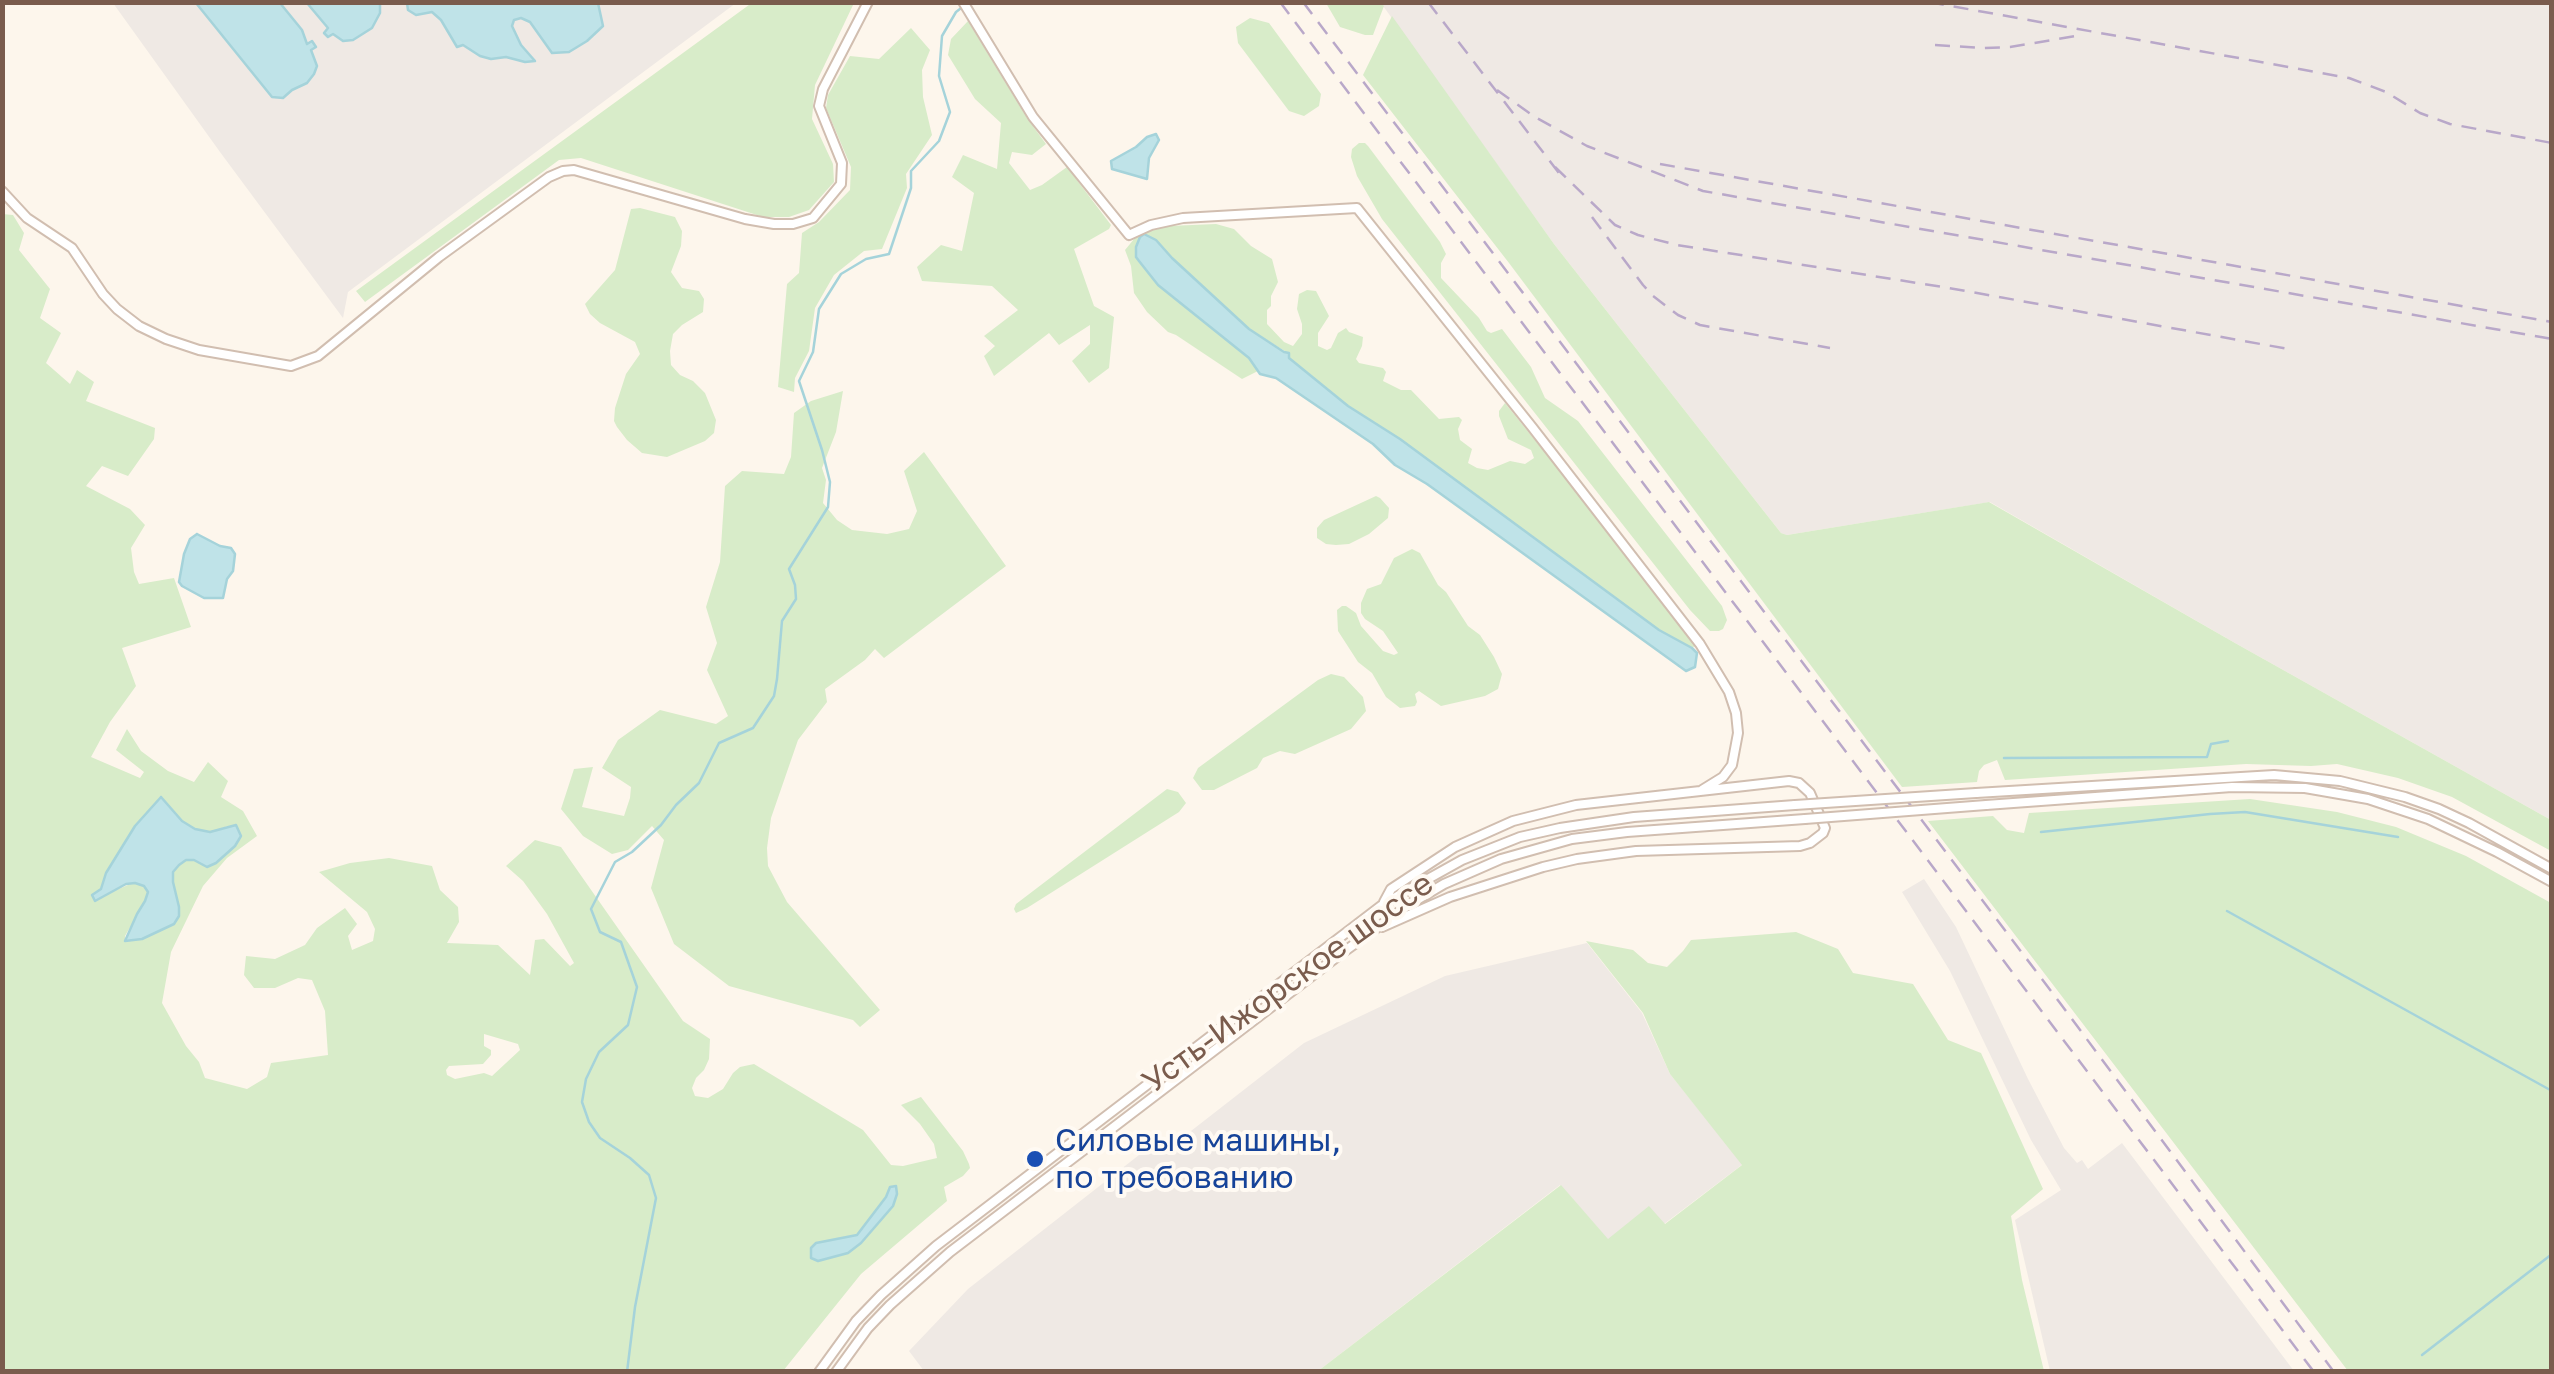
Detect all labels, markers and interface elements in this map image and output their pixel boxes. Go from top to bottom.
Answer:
street label: Усть-Ижорское шоссе [1135,865,1441,1101]
place label: Силовые машины, по требованию [1055,1122,1341,1197]
marker: Силовые машины, по требованию [1024,1148,1046,1170]

